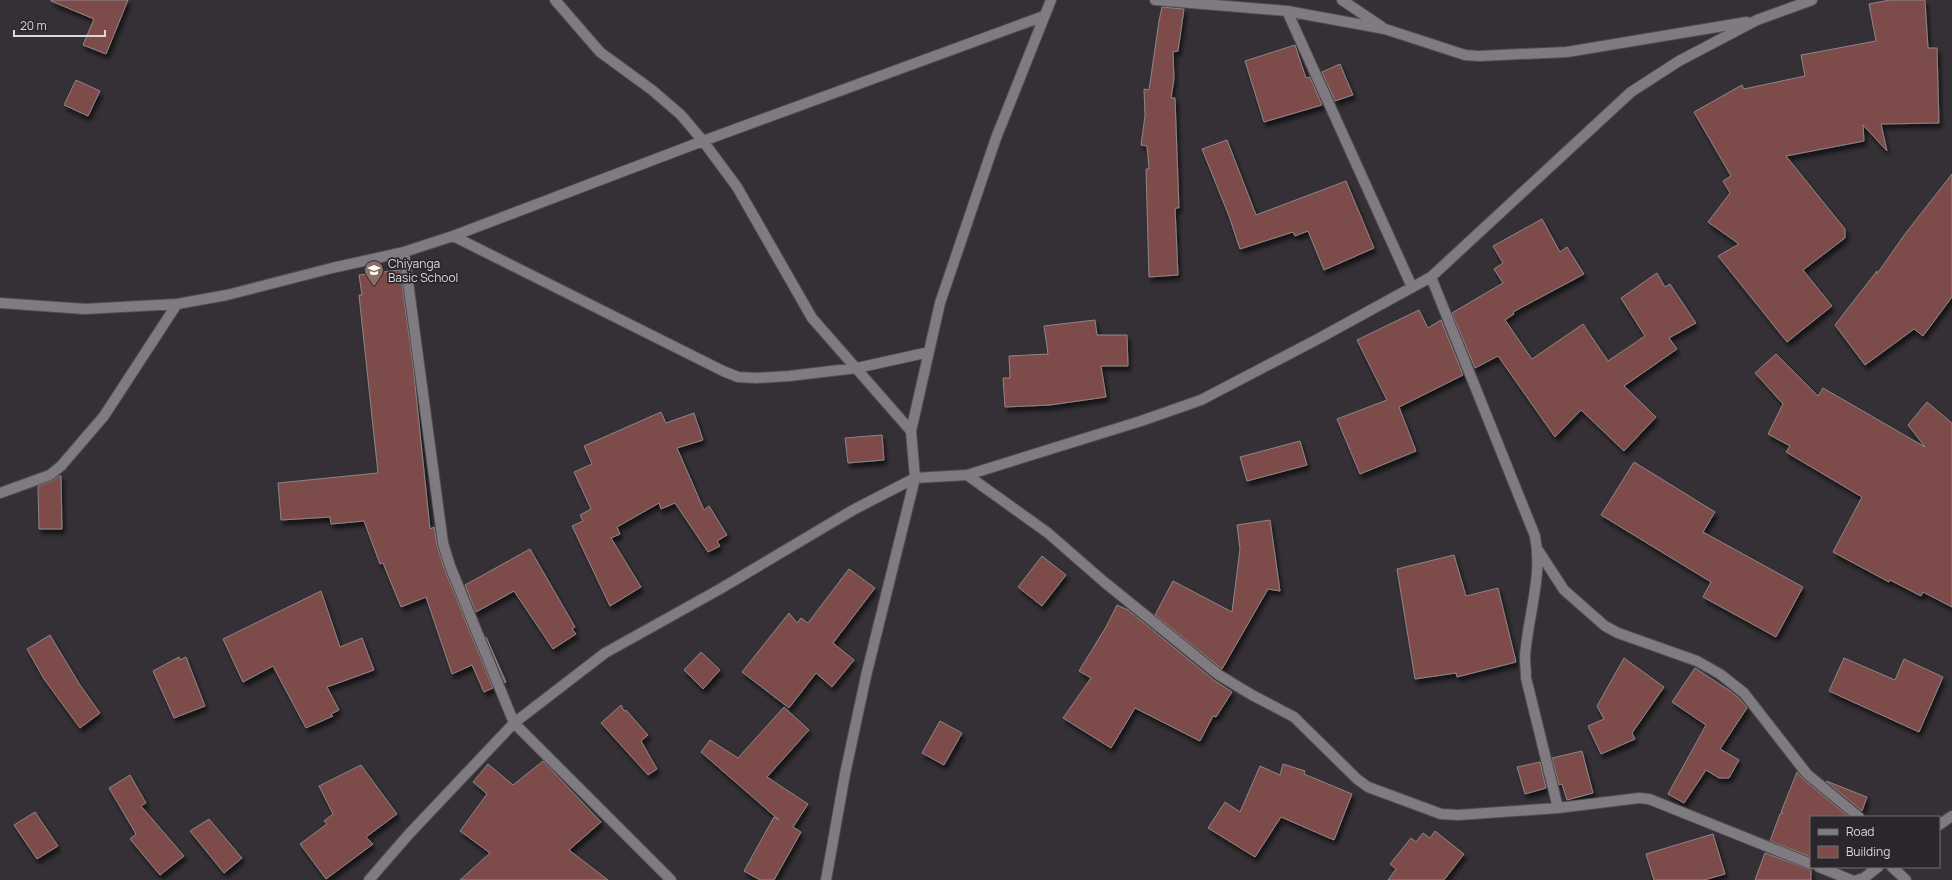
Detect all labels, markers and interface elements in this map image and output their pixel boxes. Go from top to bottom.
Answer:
scale bar [14,12,105,38]
text: 20 m [20,17,47,34]
place label: Chiyanga Basic School [388,255,458,286]
school or university icon: Chiyanga Basic School [363,259,385,287]
legend [1810,816,1940,868]
text: Road [1846,823,1874,840]
text: Building [1846,843,1890,860]

